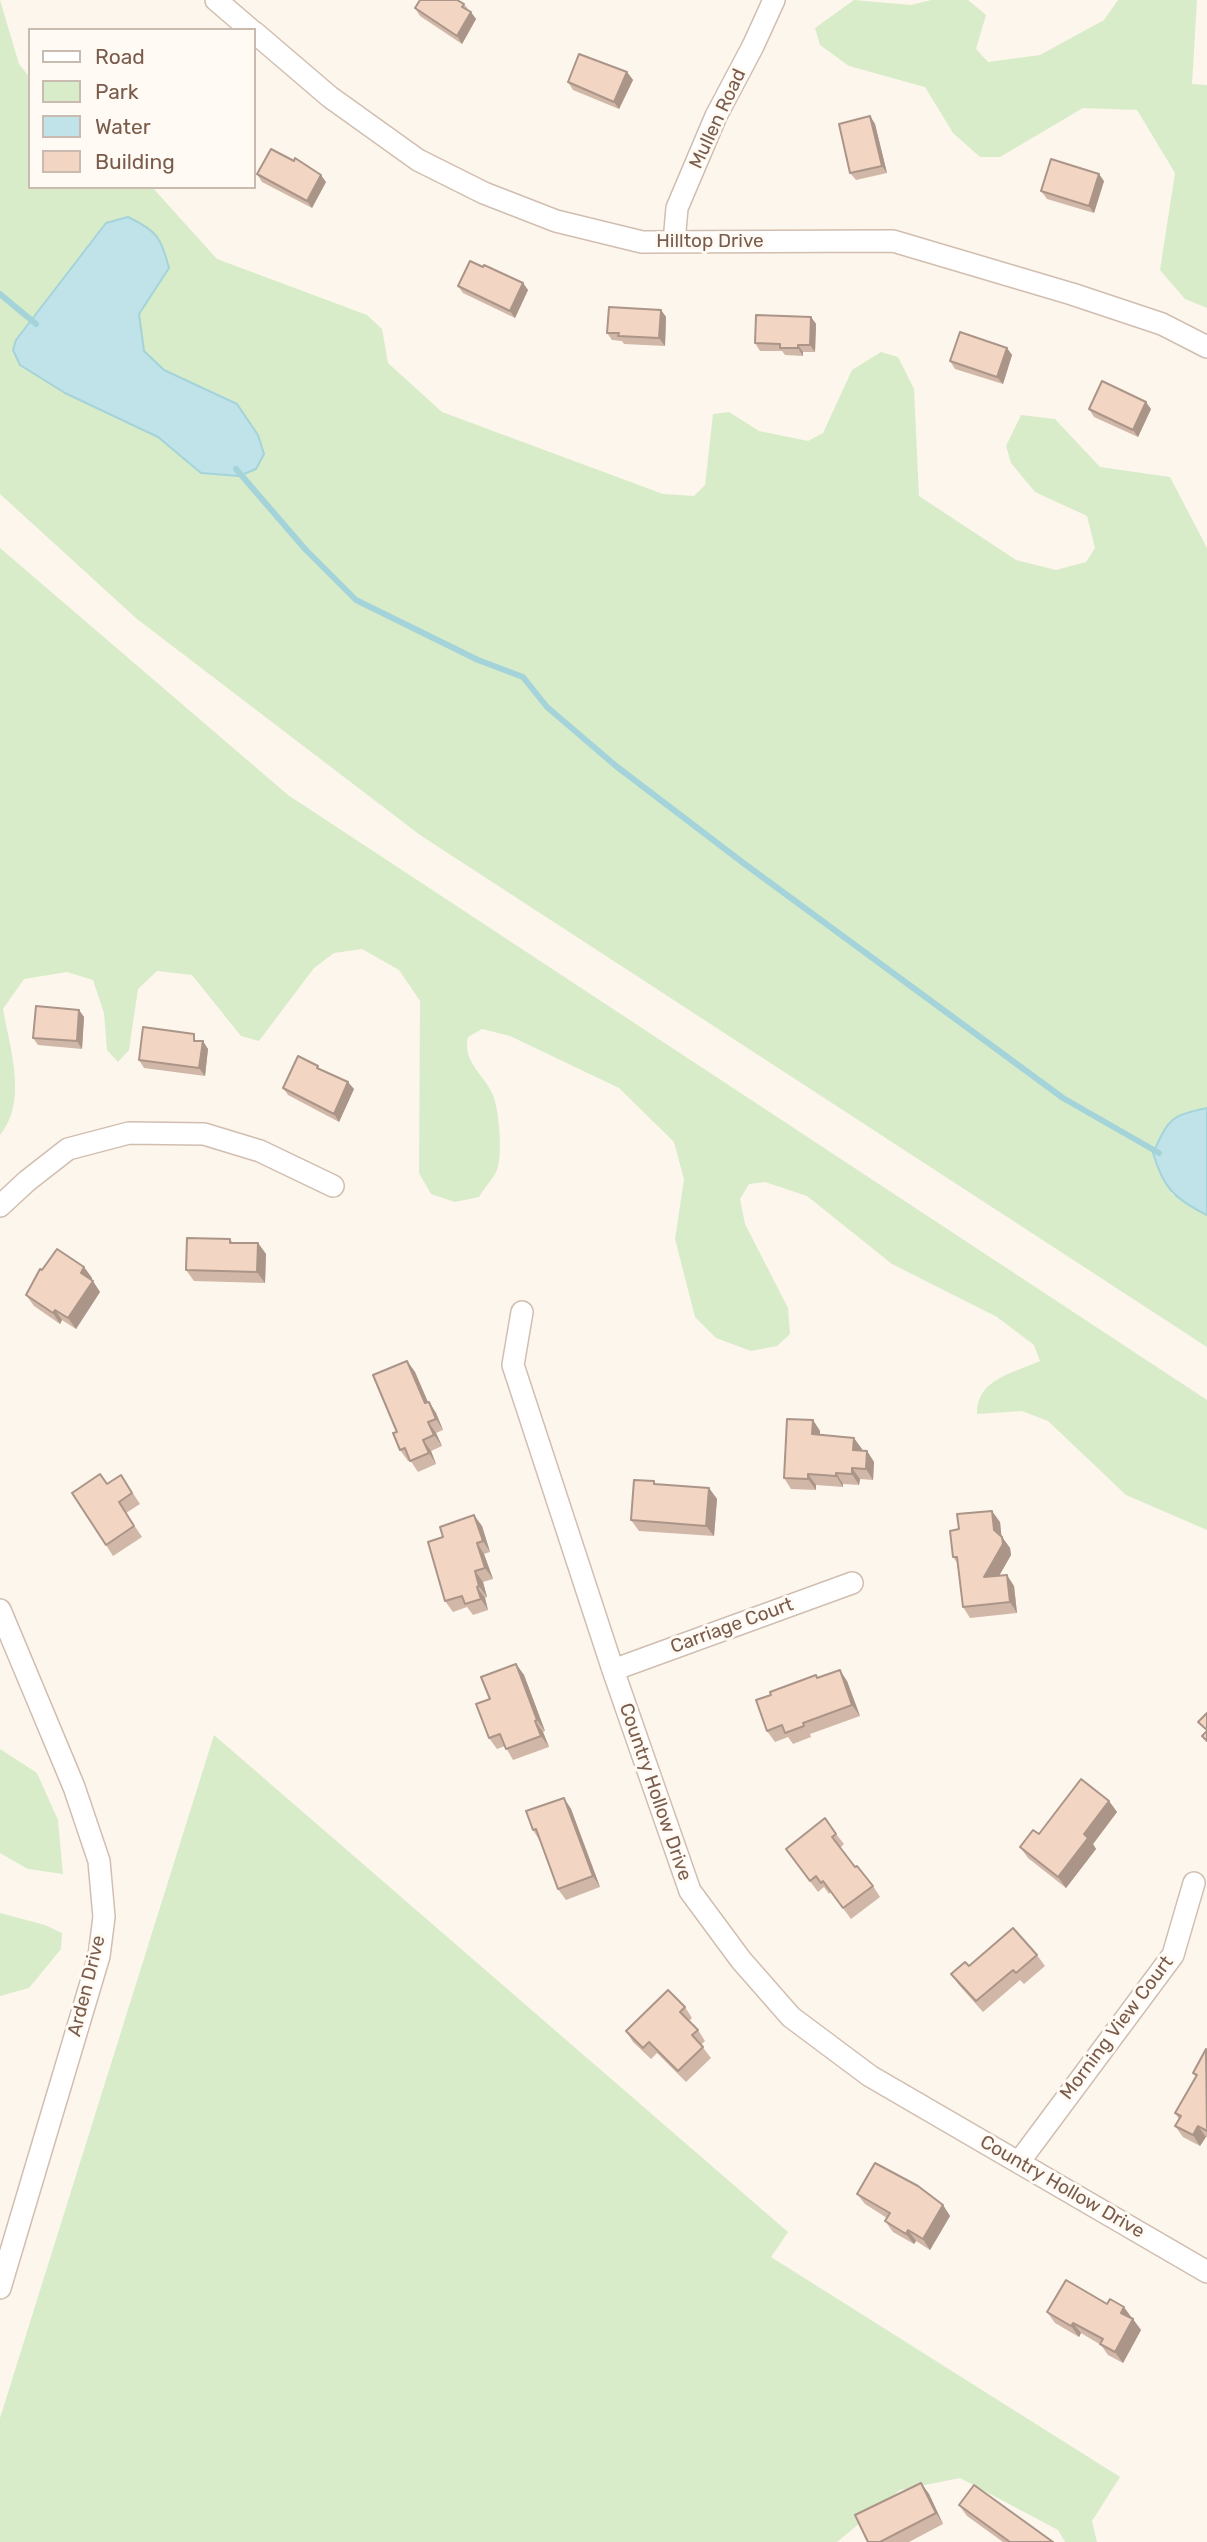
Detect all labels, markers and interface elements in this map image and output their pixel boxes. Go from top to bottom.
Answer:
legend [28,28,256,189]
text: Road [95,44,145,69]
street label: Mullen Road [685,65,751,173]
text: Park [95,79,139,104]
text: Water [95,114,151,139]
text: Building [95,149,175,174]
street label: Hilltop Drive [656,231,764,253]
street label: Carriage Court [668,1593,796,1659]
street label: Country Hollow Drive [614,1700,696,1884]
street label: Arden Drive [63,1933,111,2039]
street label: Morning View Court [1056,1952,1178,2104]
street label: Country Hollow Drive [976,2131,1148,2243]

